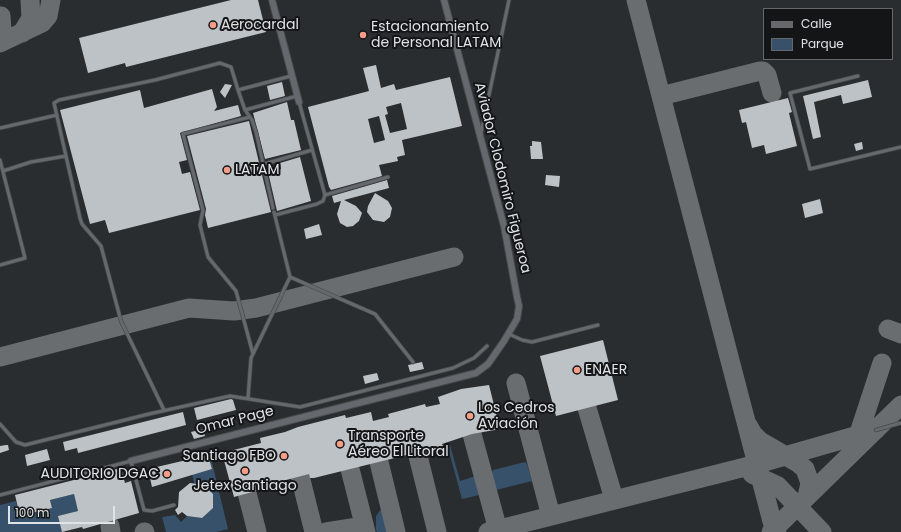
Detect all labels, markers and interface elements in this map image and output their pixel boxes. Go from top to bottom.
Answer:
legend [763,8,893,60]
text: Calle [801,15,832,32]
place label: Aerocardal [221,17,299,33]
place label: Estacionamiento de Personal LATAM [371,19,501,52]
marker: Aerocardal [208,20,218,30]
marker: Estacionamiento de Personal LATAM [358,30,368,40]
text: Parque [801,35,844,52]
street label: Aviador Clodomiro Figueroa [470,81,534,275]
place label: LATAM [235,162,280,178]
marker: LATAM [222,165,232,175]
place label: ENAER [585,362,627,378]
marker: ENAER [572,365,582,375]
place label: Los Cedros Aviación [478,400,554,432]
street label: Omar Page [194,403,276,439]
marker: Los Cedros Aviación [465,411,475,421]
place label: Transporte Aéreo El Litoral [348,428,449,460]
marker: Transporte Aéreo El Litoral [335,439,345,449]
place label: Santiago FBO [183,448,276,464]
marker: Santiago FBO [279,451,289,461]
place label: AUDITORIO DGAC [40,466,159,482]
marker: Jetex Santiago [240,466,250,476]
marker: AUDITORIO DGAC [162,469,172,479]
place label: Jetex Santiago [193,478,297,494]
scale bar [10,498,117,524]
text: 100 m [15,504,49,521]

